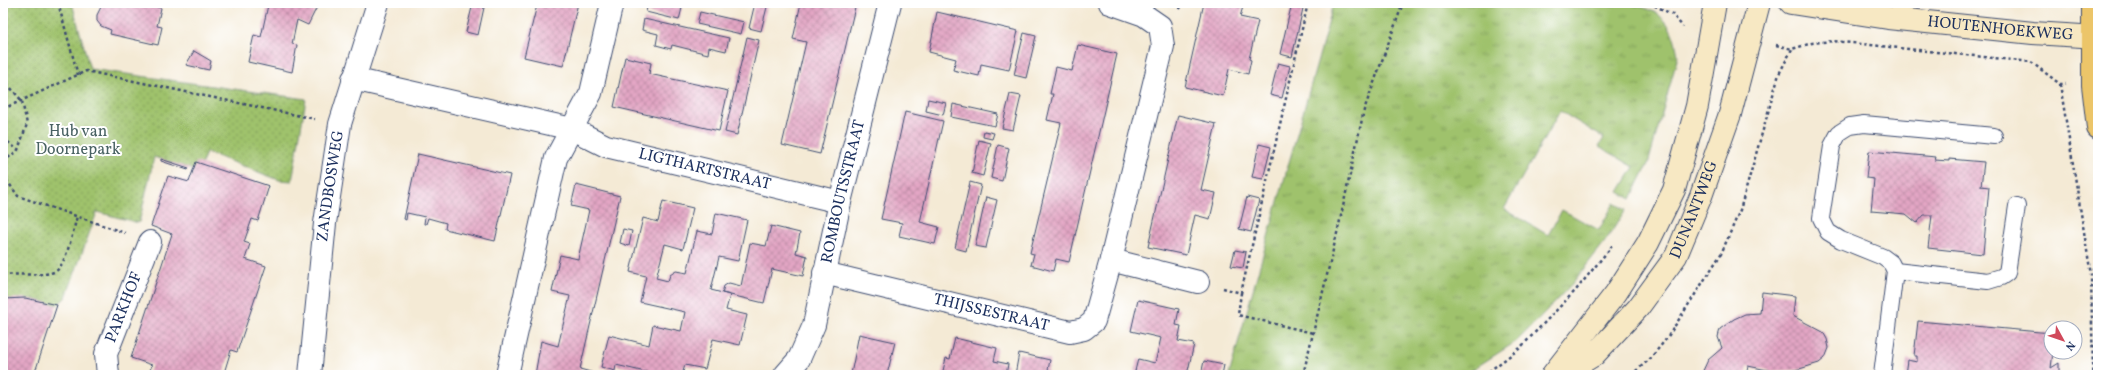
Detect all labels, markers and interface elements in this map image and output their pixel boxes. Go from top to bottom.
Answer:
street label: HOUTENHOEKWEG [1926,11,2074,46]
street label: ROMBOUTSSTRAAT [816,118,871,265]
park label: Hub van Doornepark [35,121,121,161]
street label: ZANDBOSWEG [312,129,350,243]
street label: LIGTHARTSTRAAT [636,143,773,196]
street label: DUNANTWEG [1665,158,1724,262]
street label: PARKHOF [100,269,148,346]
street label: THIJSSESTRAAT [931,289,1051,338]
north arrow [2043,320,2083,360]
text: N [2061,338,2078,353]

